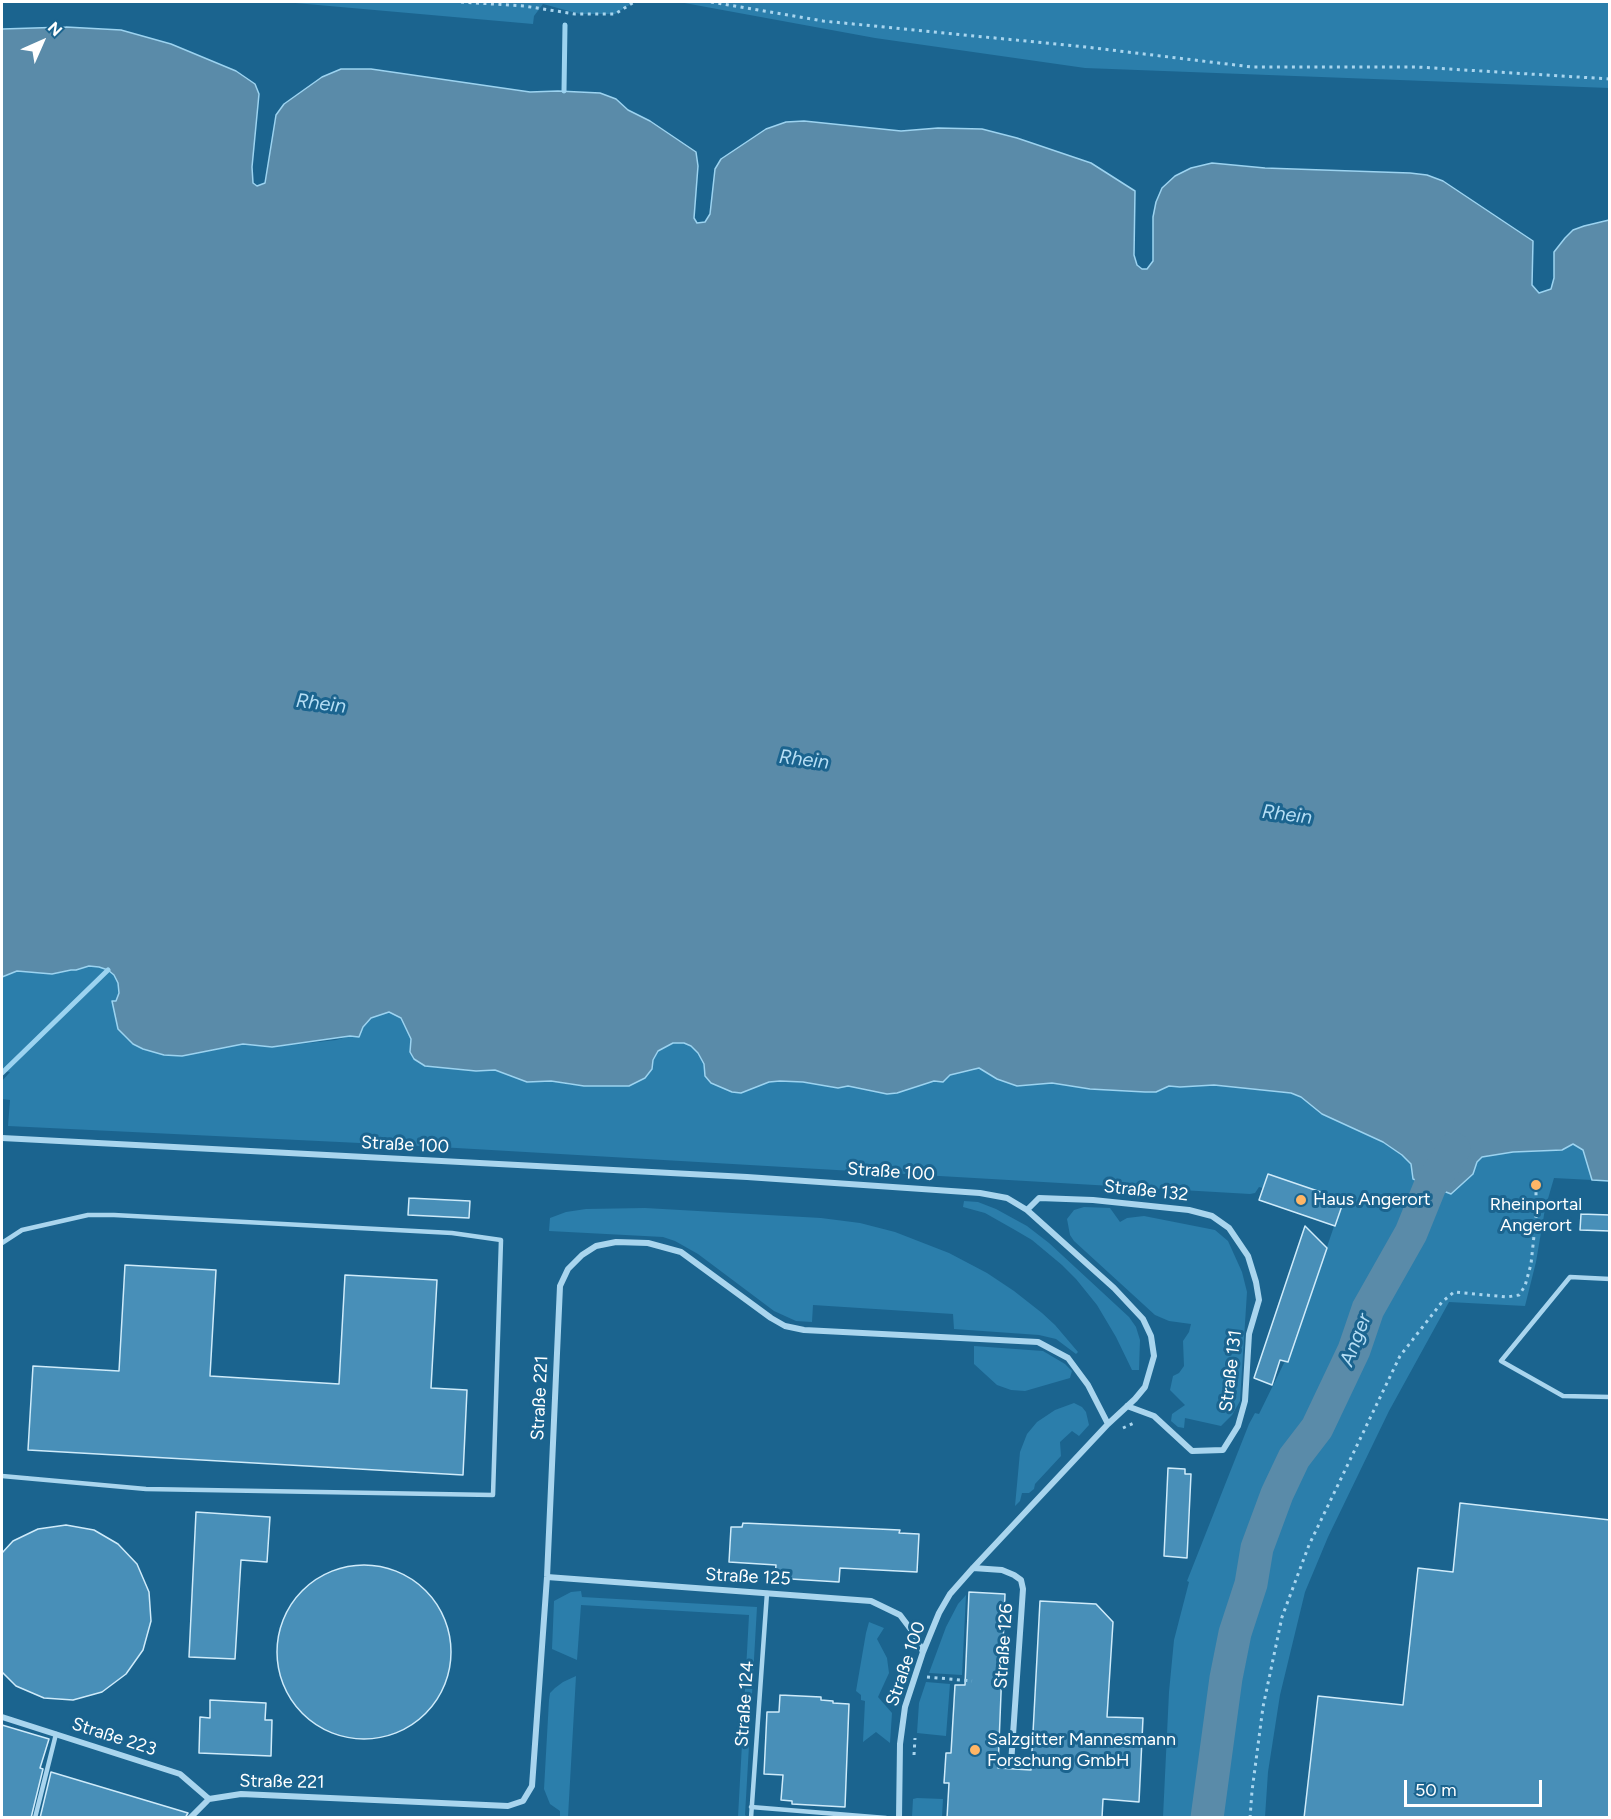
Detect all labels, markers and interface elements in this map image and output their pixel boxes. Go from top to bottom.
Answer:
north arrow [12,12,72,72]
text: N [44,18,66,40]
water label: Rhein [295,689,347,719]
water label: Rhein [778,745,830,775]
water label: Rhein [1261,800,1313,830]
street label: Straße 100 [360,1132,450,1158]
street label: Straße 100 [846,1158,936,1186]
street label: Straße 132 [1103,1176,1189,1206]
marker: Rheinportal Angerort [1529,1178,1543,1192]
place label: Haus Angerort [1313,1189,1431,1211]
marker: Haus Angerort [1294,1193,1308,1207]
place label: Rheinportal Angerort [1490,1194,1582,1236]
water label: Anger [1335,1310,1377,1370]
street label: Straße 131 [1215,1329,1247,1413]
street label: Straße 221 [527,1355,553,1441]
street label: Straße 125 [705,1564,791,1590]
street label: Straße 126 [990,1603,1018,1689]
street label: Straße 100 [881,1619,931,1709]
street label: Straße 124 [731,1660,759,1748]
street label: Straße 223 [69,1713,159,1761]
place label: Salzgitter Mannesmann Forschung GmbH [987,1729,1176,1772]
marker: Salzgitter Mannesmann Forschung GmbH [968,1743,982,1757]
scale bar [1407,1768,1545,1806]
street label: Straße 221 [239,1770,325,1794]
text: 50 m [1415,1779,1457,1801]

